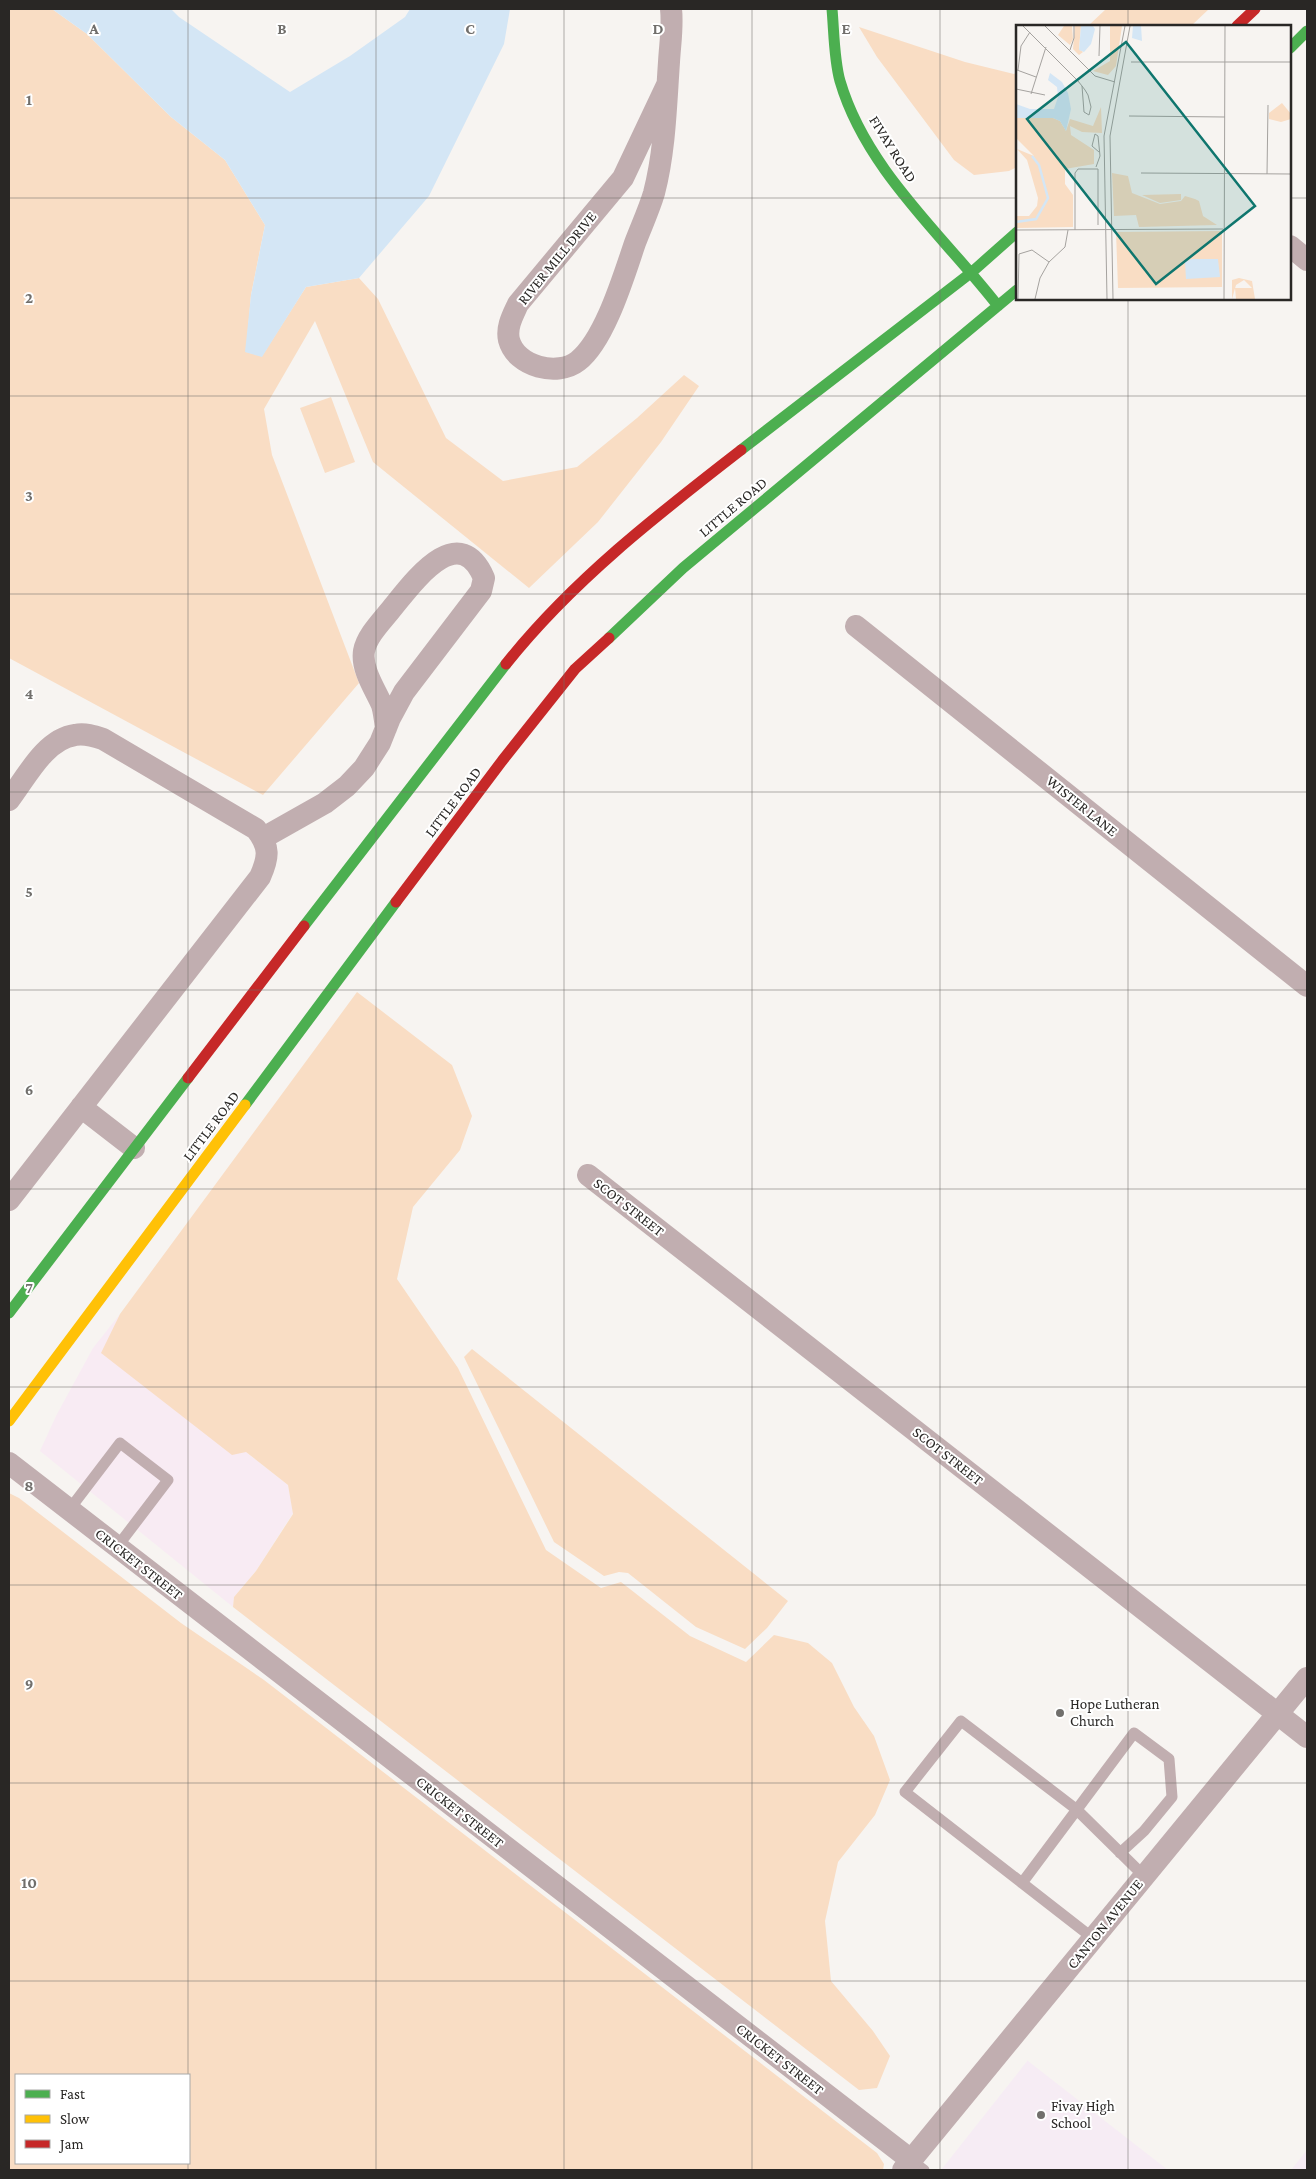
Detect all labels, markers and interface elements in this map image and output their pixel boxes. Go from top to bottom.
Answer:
text: A [88,20,99,37]
text: B [277,20,287,37]
text: C [465,20,475,37]
text: D [652,20,664,37]
text: E [841,20,851,37]
inset map [1016,25,1291,300]
text: 1 [26,91,32,108]
street label: FIVAY ROAD [866,113,920,185]
street label: RIVER MILL DRIVE [515,208,599,308]
text: 2 [25,289,33,306]
street label: LITTLE ROAD [696,474,770,540]
text: 3 [25,487,33,504]
text: 4 [25,685,34,702]
street label: LITTLE ROAD [422,764,485,840]
street label: WISTER LANE [1043,772,1121,840]
text: 5 [25,883,33,900]
text: 6 [25,1081,33,1098]
street label: LITTLE ROAD [180,1088,243,1164]
street label: SCOT STREET [591,1175,667,1239]
text: 7 [25,1279,33,1296]
street label: SCOT STREET [910,1424,986,1488]
text: 8 [24,1477,34,1494]
street label: CRICKET STREET [92,1525,186,1603]
text: 9 [25,1675,33,1692]
place label: Hope Lutheran Church [1070,1696,1160,1729]
marker: Hope Lutheran Church [1054,1707,1066,1719]
street label: CRICKET STREET [413,1773,507,1851]
text: 10 [21,1874,37,1891]
street label: CANTON AVENUE [1064,1876,1146,1972]
street label: CRICKET STREET [733,2020,827,2098]
legend [15,2074,190,2164]
text: Fast [60,2086,86,2102]
place label: Fivay High School [1051,2098,1115,2131]
marker: Fivay High School [1035,2109,1047,2121]
text: Slow [60,2111,90,2127]
text: Jam [58,2136,83,2153]

